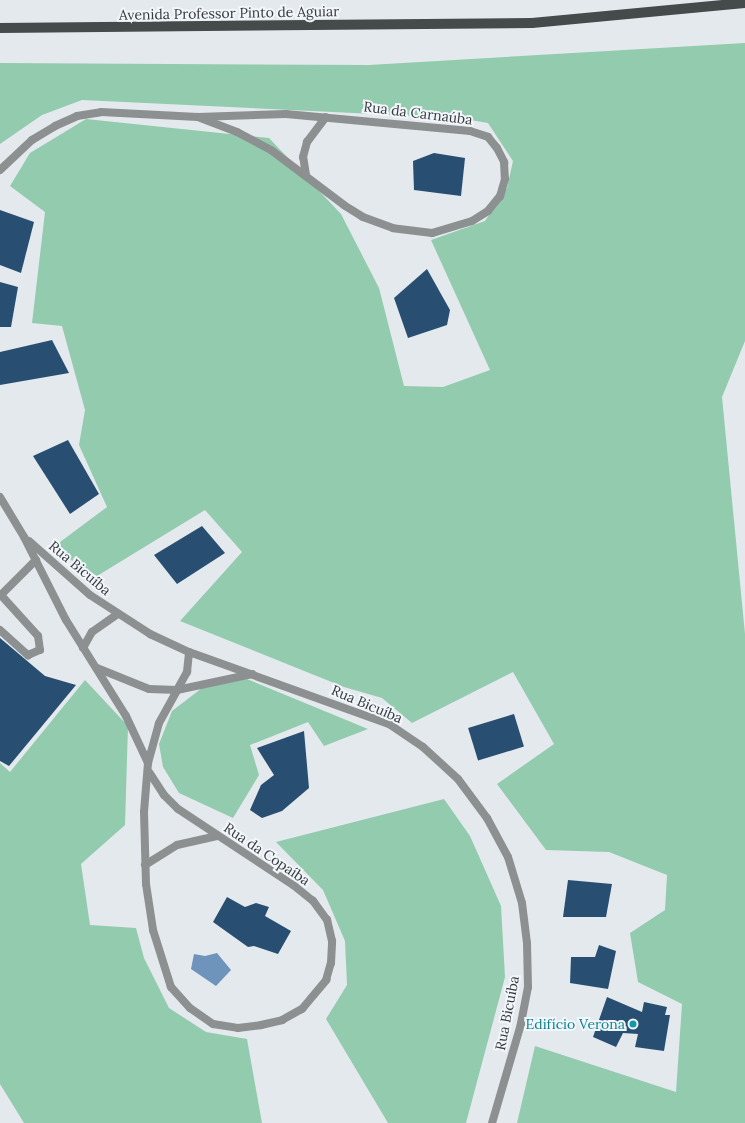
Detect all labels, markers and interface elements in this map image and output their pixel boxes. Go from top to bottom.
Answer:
street label: Avenida Professor Pinto de Aguiar [119,3,339,23]
street label: Rua da Carnaúba [362,98,474,128]
street label: Rua Bicuíba [46,537,114,599]
street label: Rua Bicuíba [329,681,405,727]
street label: Rua da Copaíba [221,819,313,889]
street label: Rua Bicuíba [492,974,522,1052]
place label: Edifício Verona [526,1016,625,1032]
marker: Edifício Verona [628,1019,638,1029]

